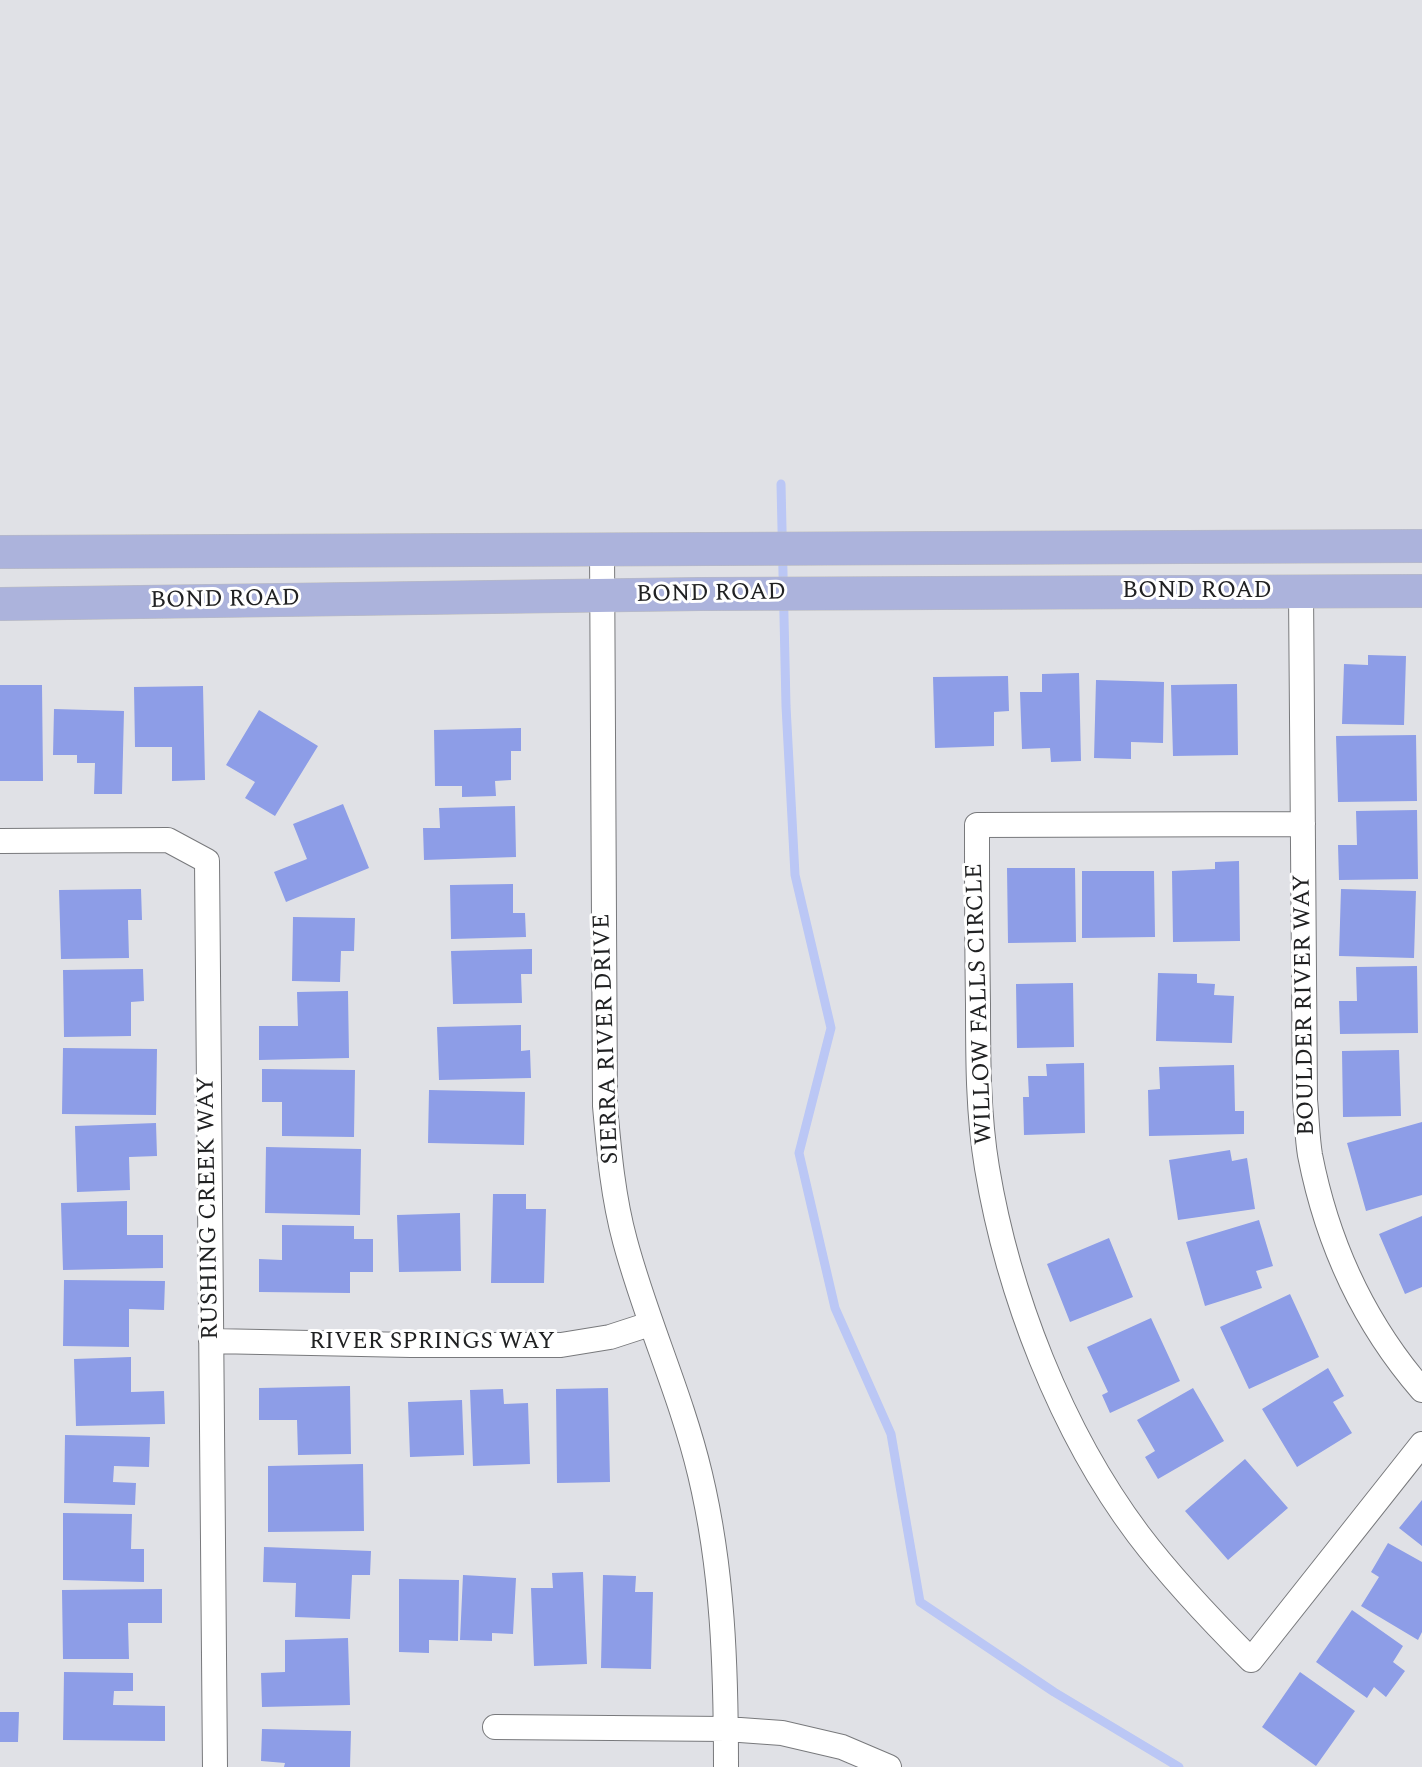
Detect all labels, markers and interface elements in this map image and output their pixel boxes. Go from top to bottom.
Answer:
street label: BOND ROAD [1122,578,1272,606]
street label: BOND ROAD [636,579,786,611]
street label: BOND ROAD [150,585,300,617]
street label: WILLOW FALLS CIRCLE [962,863,1000,1145]
street label: BOULDER RIVER WAY [1289,874,1323,1136]
street label: SIERRA RIVER DRIVE [589,913,627,1165]
street label: RUSHING CREEK WAY [193,1076,227,1340]
street label: RIVER SPRINGS WAY [309,1329,555,1357]

